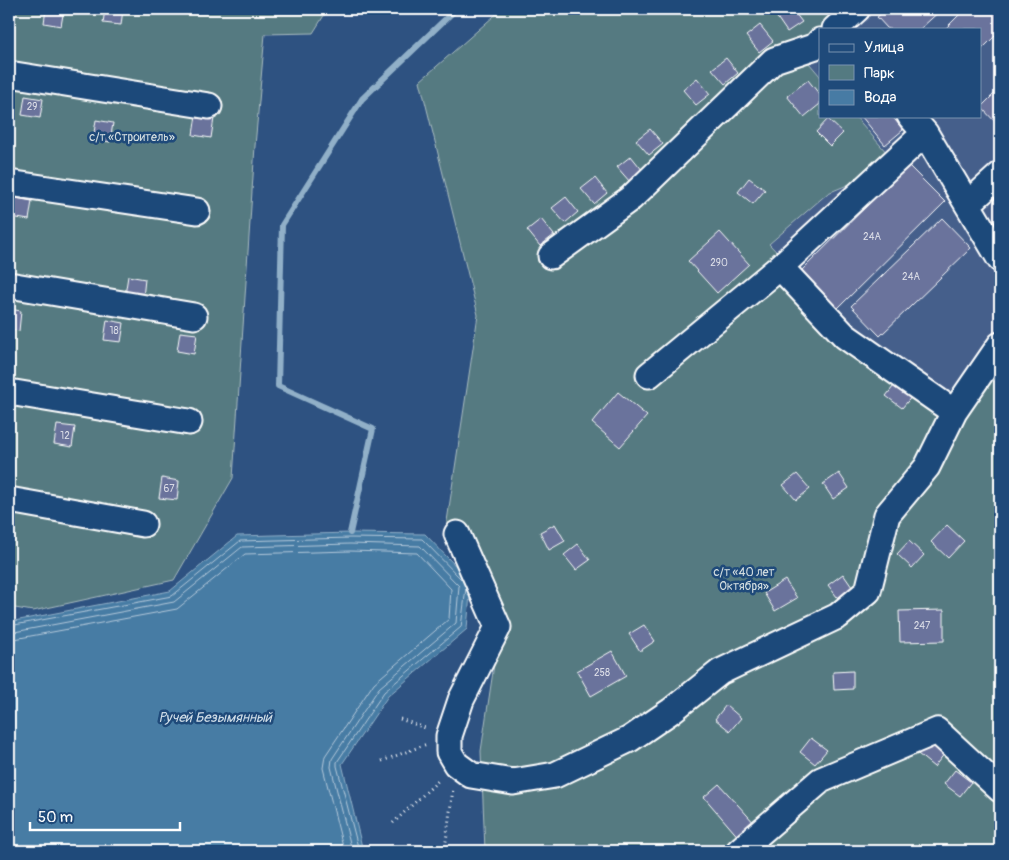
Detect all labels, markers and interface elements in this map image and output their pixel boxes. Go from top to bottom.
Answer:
legend [819,28,982,118]
text: Улица [864,38,904,57]
text: Парк [864,64,895,83]
text: Вода [864,88,897,107]
house number: 29 [27,101,37,113]
park label: с/т «Строитель» [89,130,175,145]
house number: 24А [863,231,881,243]
house number: 290 [710,257,728,269]
house number: 24А [902,271,920,283]
house number: 18 [110,325,118,337]
house number: 12 [60,430,70,442]
house number: 67 [163,483,175,495]
park label: с/т «40 лет Октября» [714,565,775,594]
house number: 247 [914,620,931,632]
house number: 258 [594,667,610,679]
water label: Ручей Безымянный [158,709,273,726]
scale bar [30,800,180,832]
text: 50 m [38,808,73,827]

